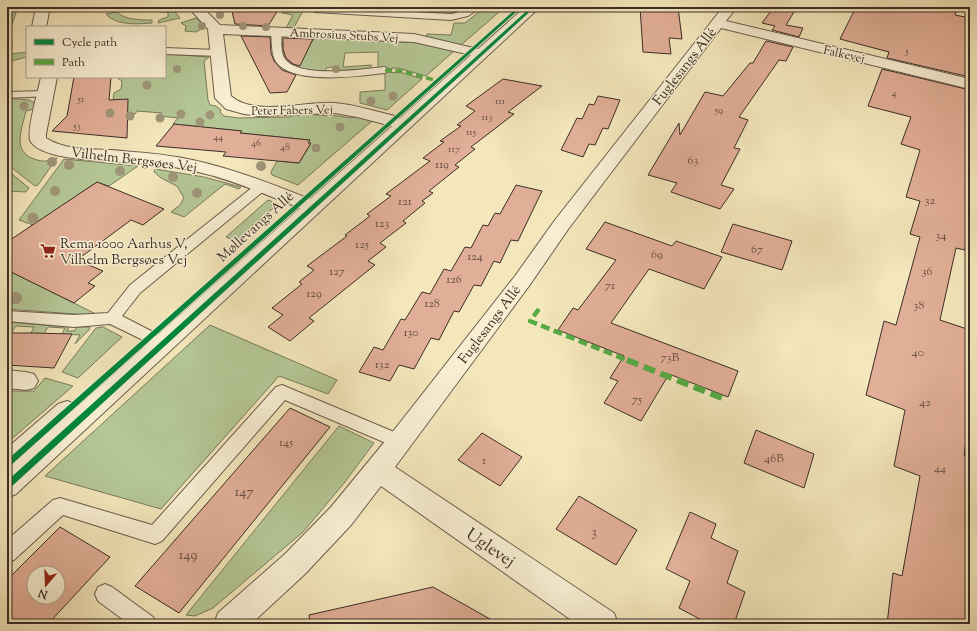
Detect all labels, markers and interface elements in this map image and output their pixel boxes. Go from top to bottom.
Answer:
street label: Ambrosius Stubs Vej [289,24,399,48]
street label: Fuglesangs Allé [649,24,722,110]
legend [26,26,166,78]
text: Cycle path [62,34,117,52]
street label: Falkevej [821,41,866,68]
house number: 5 [904,44,909,59]
text: Path [62,54,85,72]
house number: 4 [891,86,897,101]
house number: 51 [77,92,85,107]
house number: 111 [495,94,506,109]
street label: Peter Fabers Vej [251,101,333,121]
house number: 59 [714,103,723,118]
house number: 113 [482,110,492,125]
house number: 53 [72,119,81,134]
house number: 115 [466,125,477,140]
house number: 44 [213,130,223,145]
house number: 46 [251,136,261,151]
house number: 48 [280,140,290,155]
house number: 117 [448,142,460,157]
street label: Vilhelm Bergsøes Vej [69,143,198,179]
house number: 63 [688,152,699,170]
house number: 119 [435,156,449,174]
street label: Møllevangs Allé [214,188,299,267]
house number: 32 [925,192,936,210]
house number: 121 [398,193,412,211]
house number: 123 [375,215,389,233]
house number: 34 [936,227,946,245]
place label: Rema 1000 Aarhus V, Vilhelm Bergsøes Vej [60,235,187,271]
house number: 125 [355,236,369,254]
house number: 67 [751,241,763,259]
supermarket icon: Rema 1000 Aarhus V, Vilhelm Bergsøes Vej [39,242,57,260]
house number: 69 [651,246,663,264]
house number: 124 [467,248,483,266]
house number: 127 [329,263,345,281]
house number: 36 [922,263,932,281]
house number: 126 [446,271,462,289]
house number: 71 [605,277,615,295]
street label: Fuglesangs Allé [454,282,527,369]
house number: 129 [306,285,322,303]
house number: 128 [424,295,440,313]
house number: 38 [914,297,924,315]
house number: 130 [403,324,419,342]
house number: 40 [912,344,924,362]
house number: 73B [661,349,680,367]
house number: 132 [375,356,390,374]
house number: 75 [632,391,642,409]
house number: 42 [919,394,931,412]
house number: 145 [279,434,293,452]
house number: 46B [764,450,784,468]
house number: 1 [482,452,486,470]
house number: 44 [934,460,946,478]
house number: 147 [235,483,253,503]
street label: Uglevej [460,523,519,574]
house number: 3 [591,523,597,543]
house number: 149 [179,546,197,566]
north arrow [26,565,66,605]
text: N [36,584,51,603]

